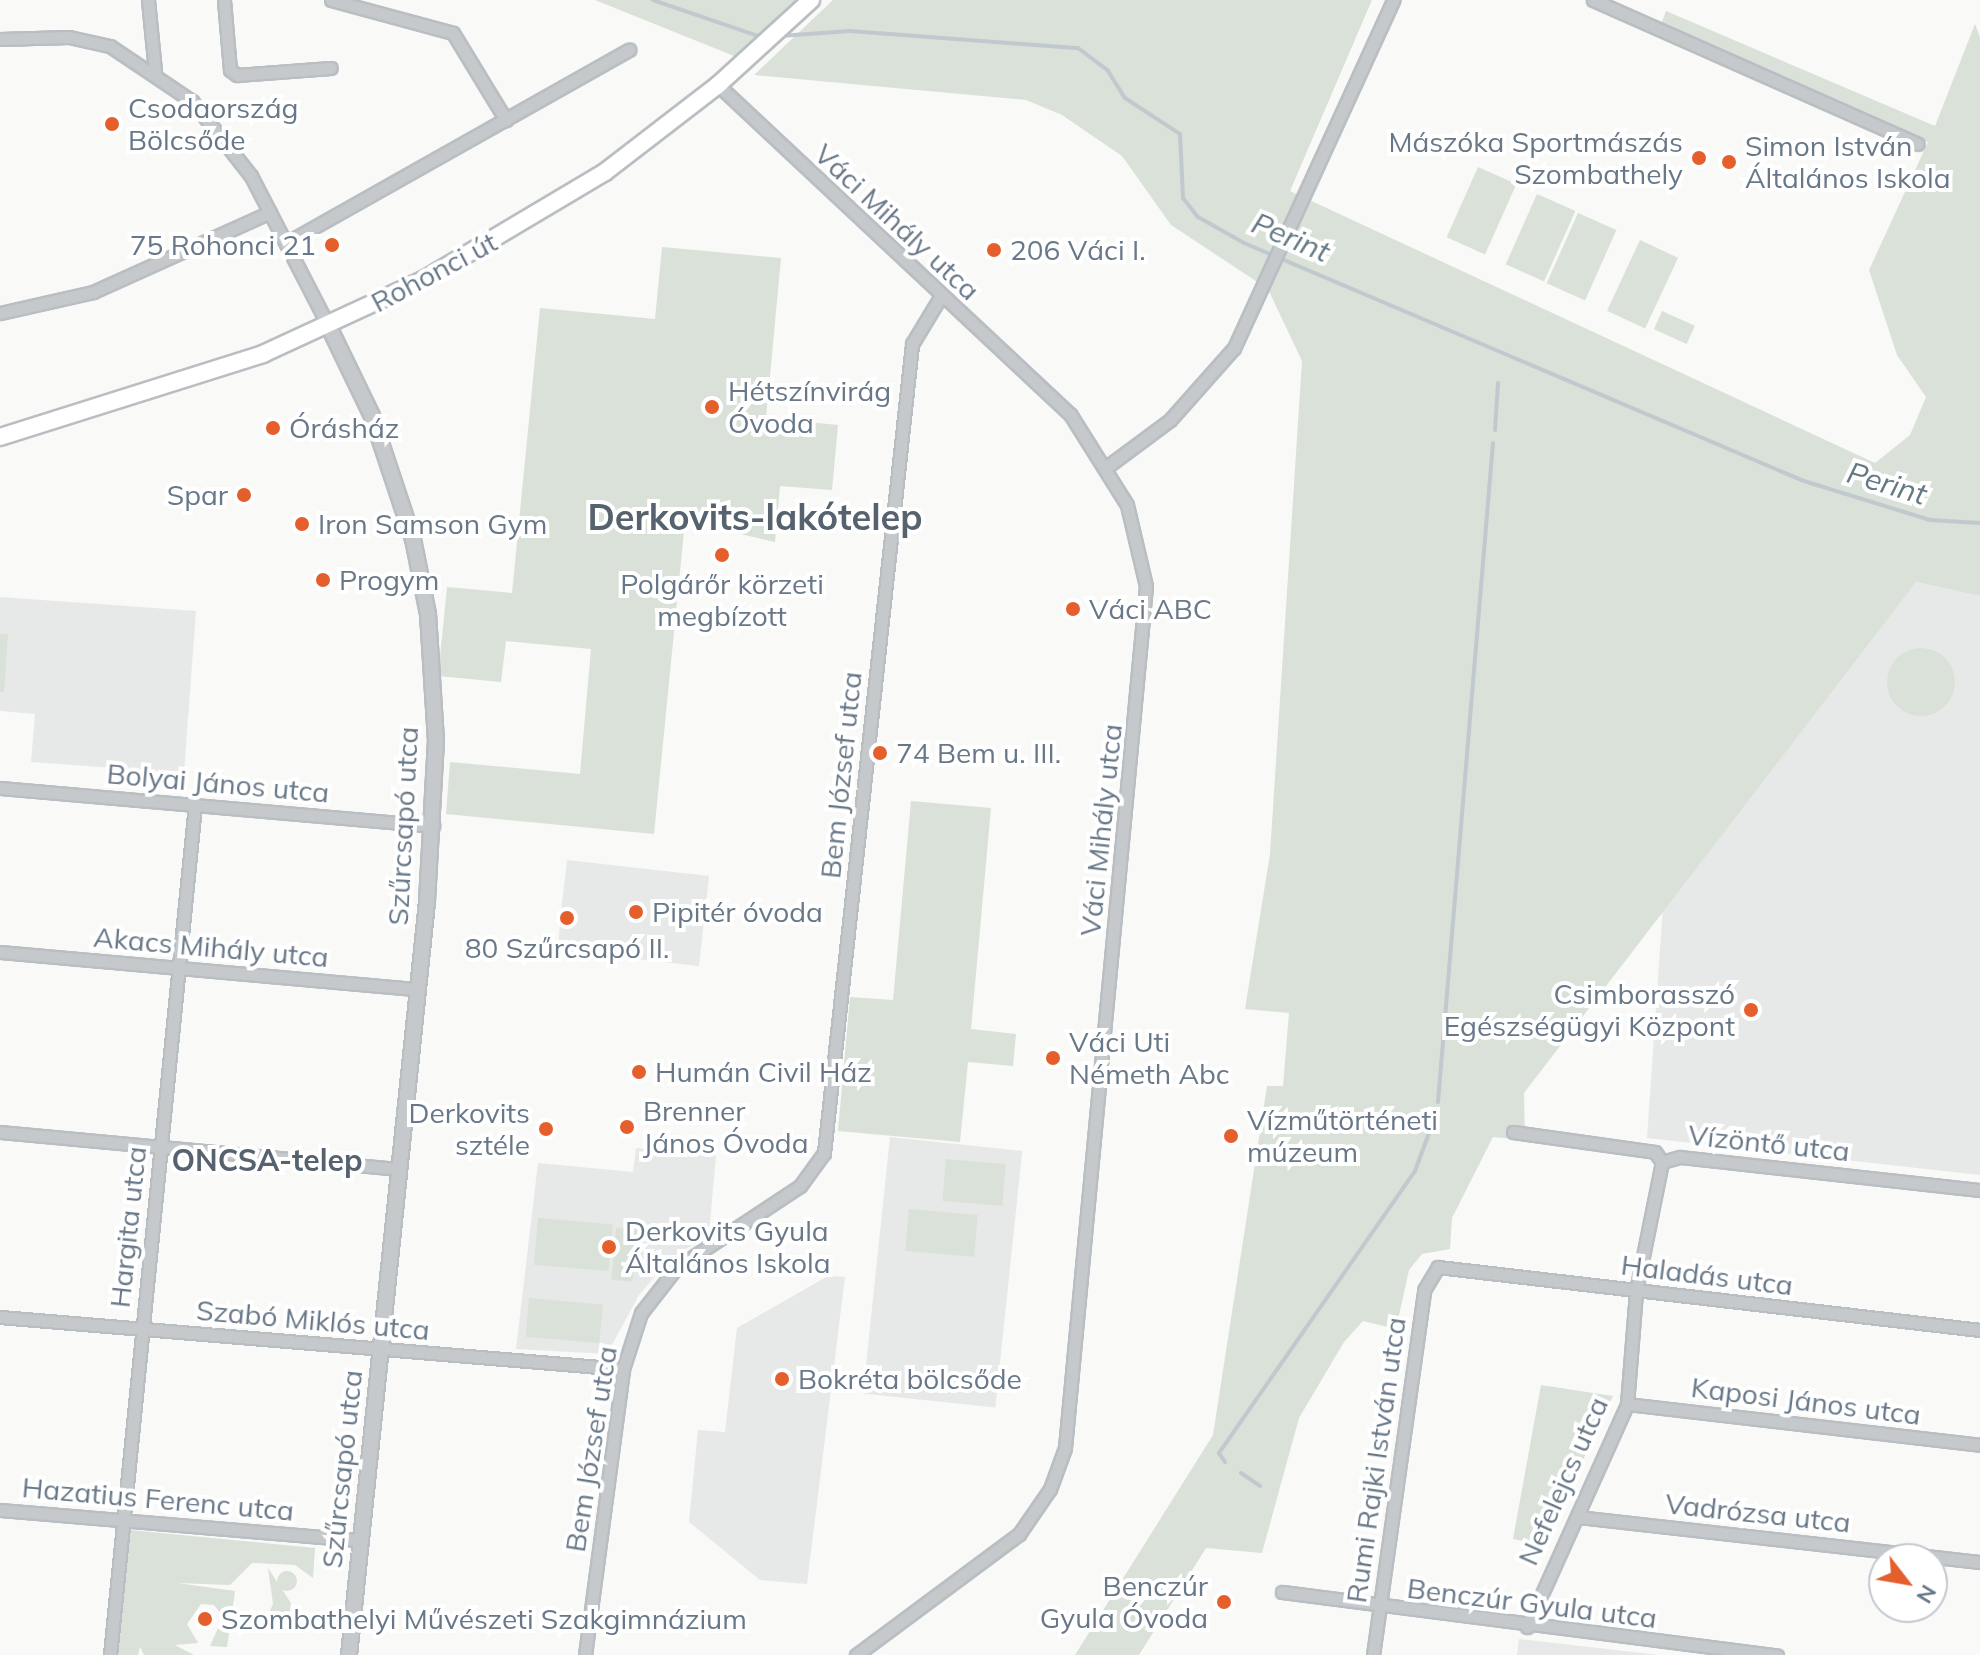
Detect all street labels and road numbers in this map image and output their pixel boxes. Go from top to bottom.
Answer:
street label: Váci Mihály utca [808,137,986,307]
street label: Rohonci út [365,225,503,319]
street label: Bem József utca [813,670,869,880]
street label: Váci Mihály utca [1073,722,1129,938]
street label: Szűrcsapó utca [381,726,425,926]
street label: Bolyai János utca [105,757,331,809]
street label: Akacs Mihály utca [92,920,330,974]
street label: Vízöntő utca [1687,1118,1851,1168]
street label: Hargita utca [103,1145,153,1309]
street label: Haladás utca [1619,1248,1795,1302]
street label: Szabó Miklós utca [195,1293,431,1347]
street label: Rumi Rajki István utca [1339,1315,1413,1605]
street label: Bem József utca [558,1344,624,1554]
street label: Szűrcsapó utca [315,1368,369,1570]
street label: Kaposi János utca [1689,1370,1923,1432]
street label: Nefelejcs utca [1511,1392,1615,1570]
street label: Hazatius Ferenc utca [21,1470,295,1528]
street label: Vadrózsa utca [1664,1487,1852,1539]
street label: Benczúr Gyula utca [1405,1571,1659,1635]

